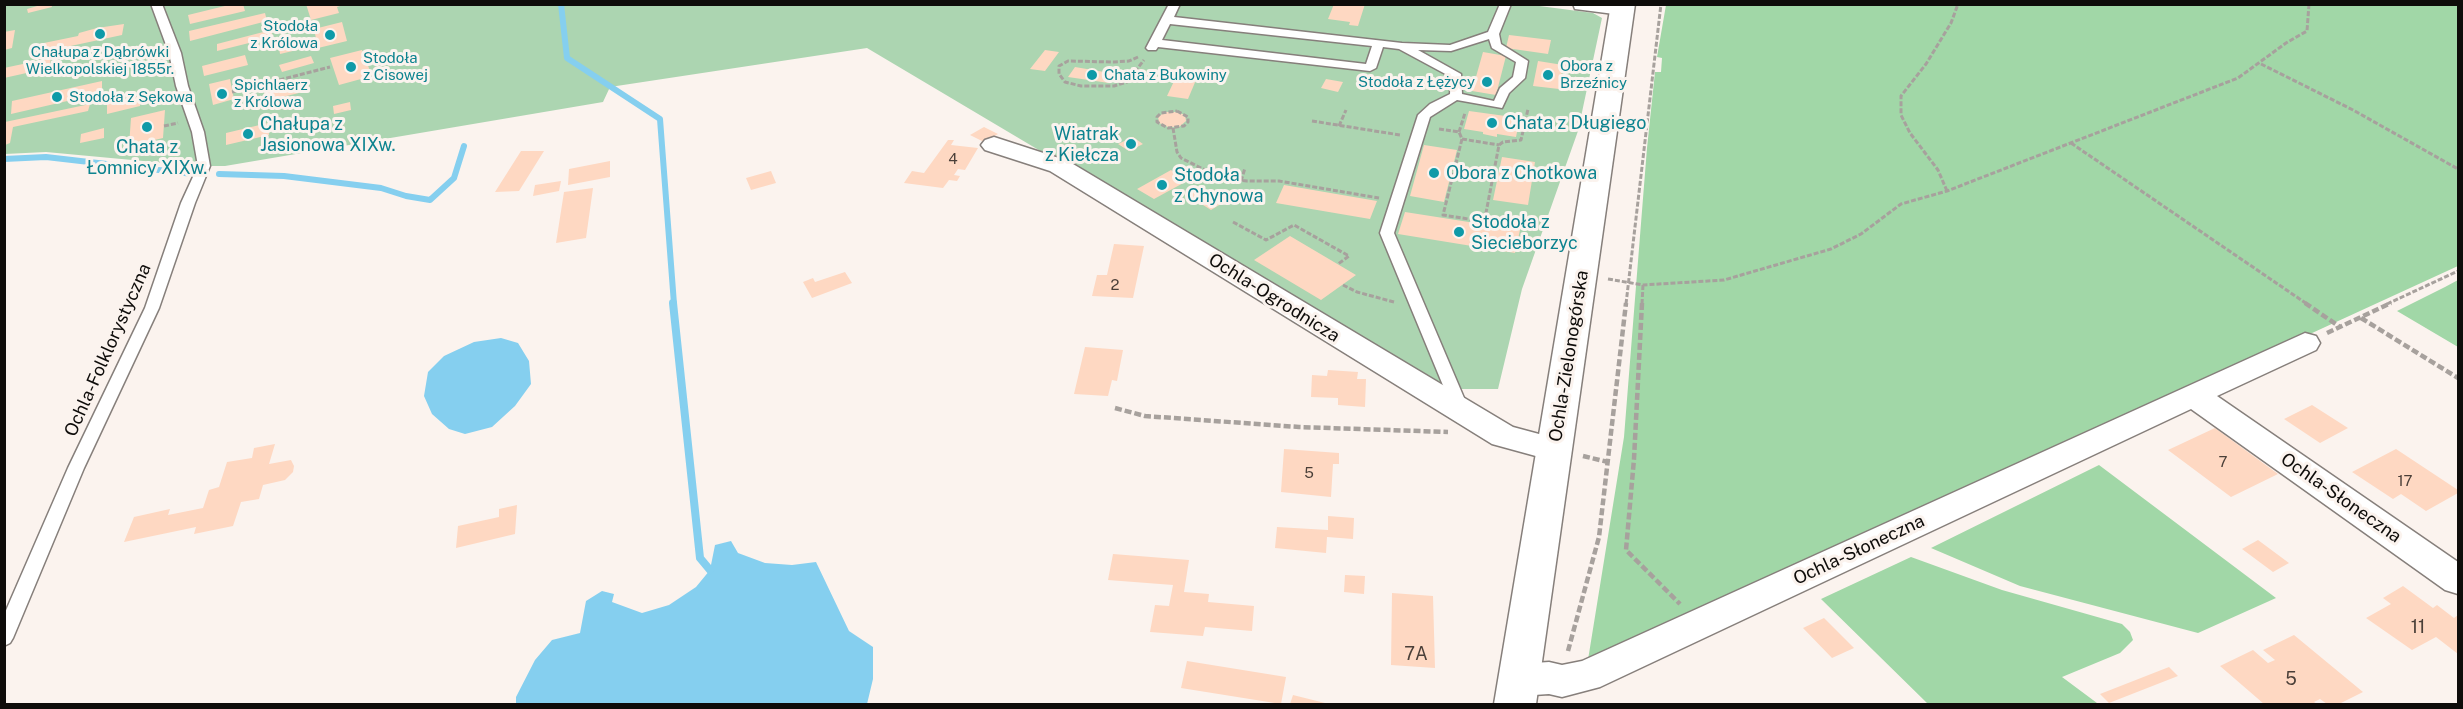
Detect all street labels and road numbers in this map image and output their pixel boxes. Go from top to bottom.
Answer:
street label: Ochla-Ogrodnicza [1204,249,1344,347]
street label: Ochla-Folklorystyczna [60,260,156,440]
street label: Ochla-Zielonogórska [1545,269,1593,443]
street label: Ochla-Słoneczna [2277,448,2405,548]
street label: Ochla-Słoneczna [1790,510,1928,590]

